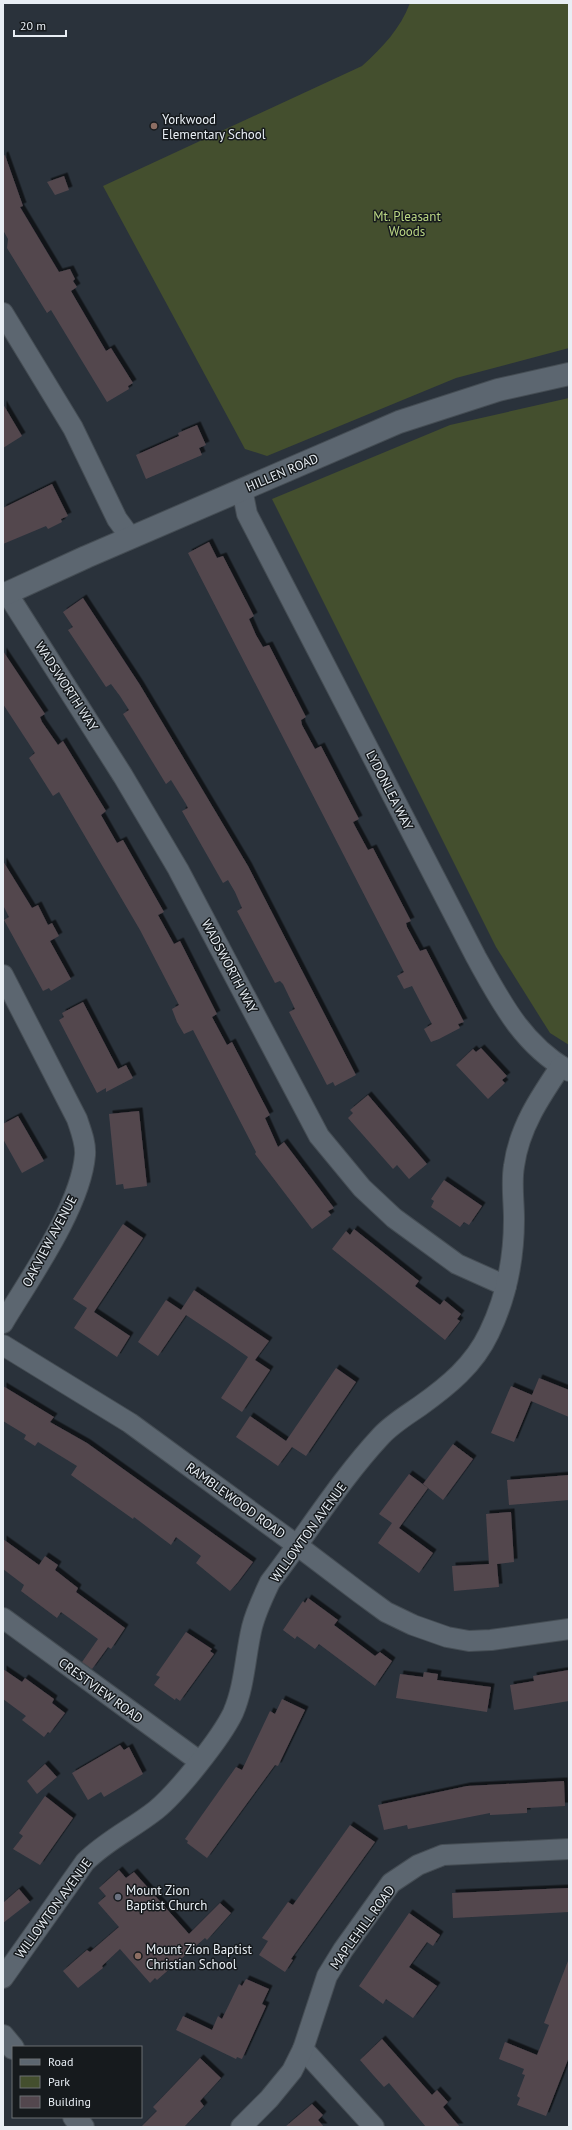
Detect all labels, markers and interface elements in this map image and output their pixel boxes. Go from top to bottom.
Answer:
scale bar [14,12,66,38]
text: 20 m [20,18,46,33]
place label: Yorkwood Elementary School [162,111,266,143]
marker: Yorkwood Elementary School [149,121,159,131]
park label: Mt. Pleasant Woods [373,208,441,240]
street label: HILLEN ROAD [243,450,321,495]
street label: WADSWORTH WAY [31,638,102,735]
street label: LYDONLEA WAY [362,748,417,834]
street label: WADSWORTH WAY [198,917,262,1016]
street label: OAKVIEW AVENUE [18,1192,81,1290]
street label: RAMBLEWOOD ROAD [183,1459,289,1542]
street label: WILLOWTON AVENUE [266,1479,350,1586]
street label: CRESTVIEW ROAD [55,1654,146,1727]
street label: WILLOWTON AVENUE [11,1855,95,1962]
place label: Mount Zion Baptist Church [126,1882,207,1914]
street label: MAPLEHILL ROAD [326,1882,399,1973]
marker: Mount Zion Baptist Church [113,1892,123,1902]
place label: Mount Zion Baptist Christian School [146,1941,253,1973]
marker: Mount Zion Baptist Christian School [133,1951,143,1961]
legend [12,2046,142,2118]
text: Road [48,2054,73,2069]
text: Park [48,2074,70,2089]
text: Building [48,2094,91,2109]

